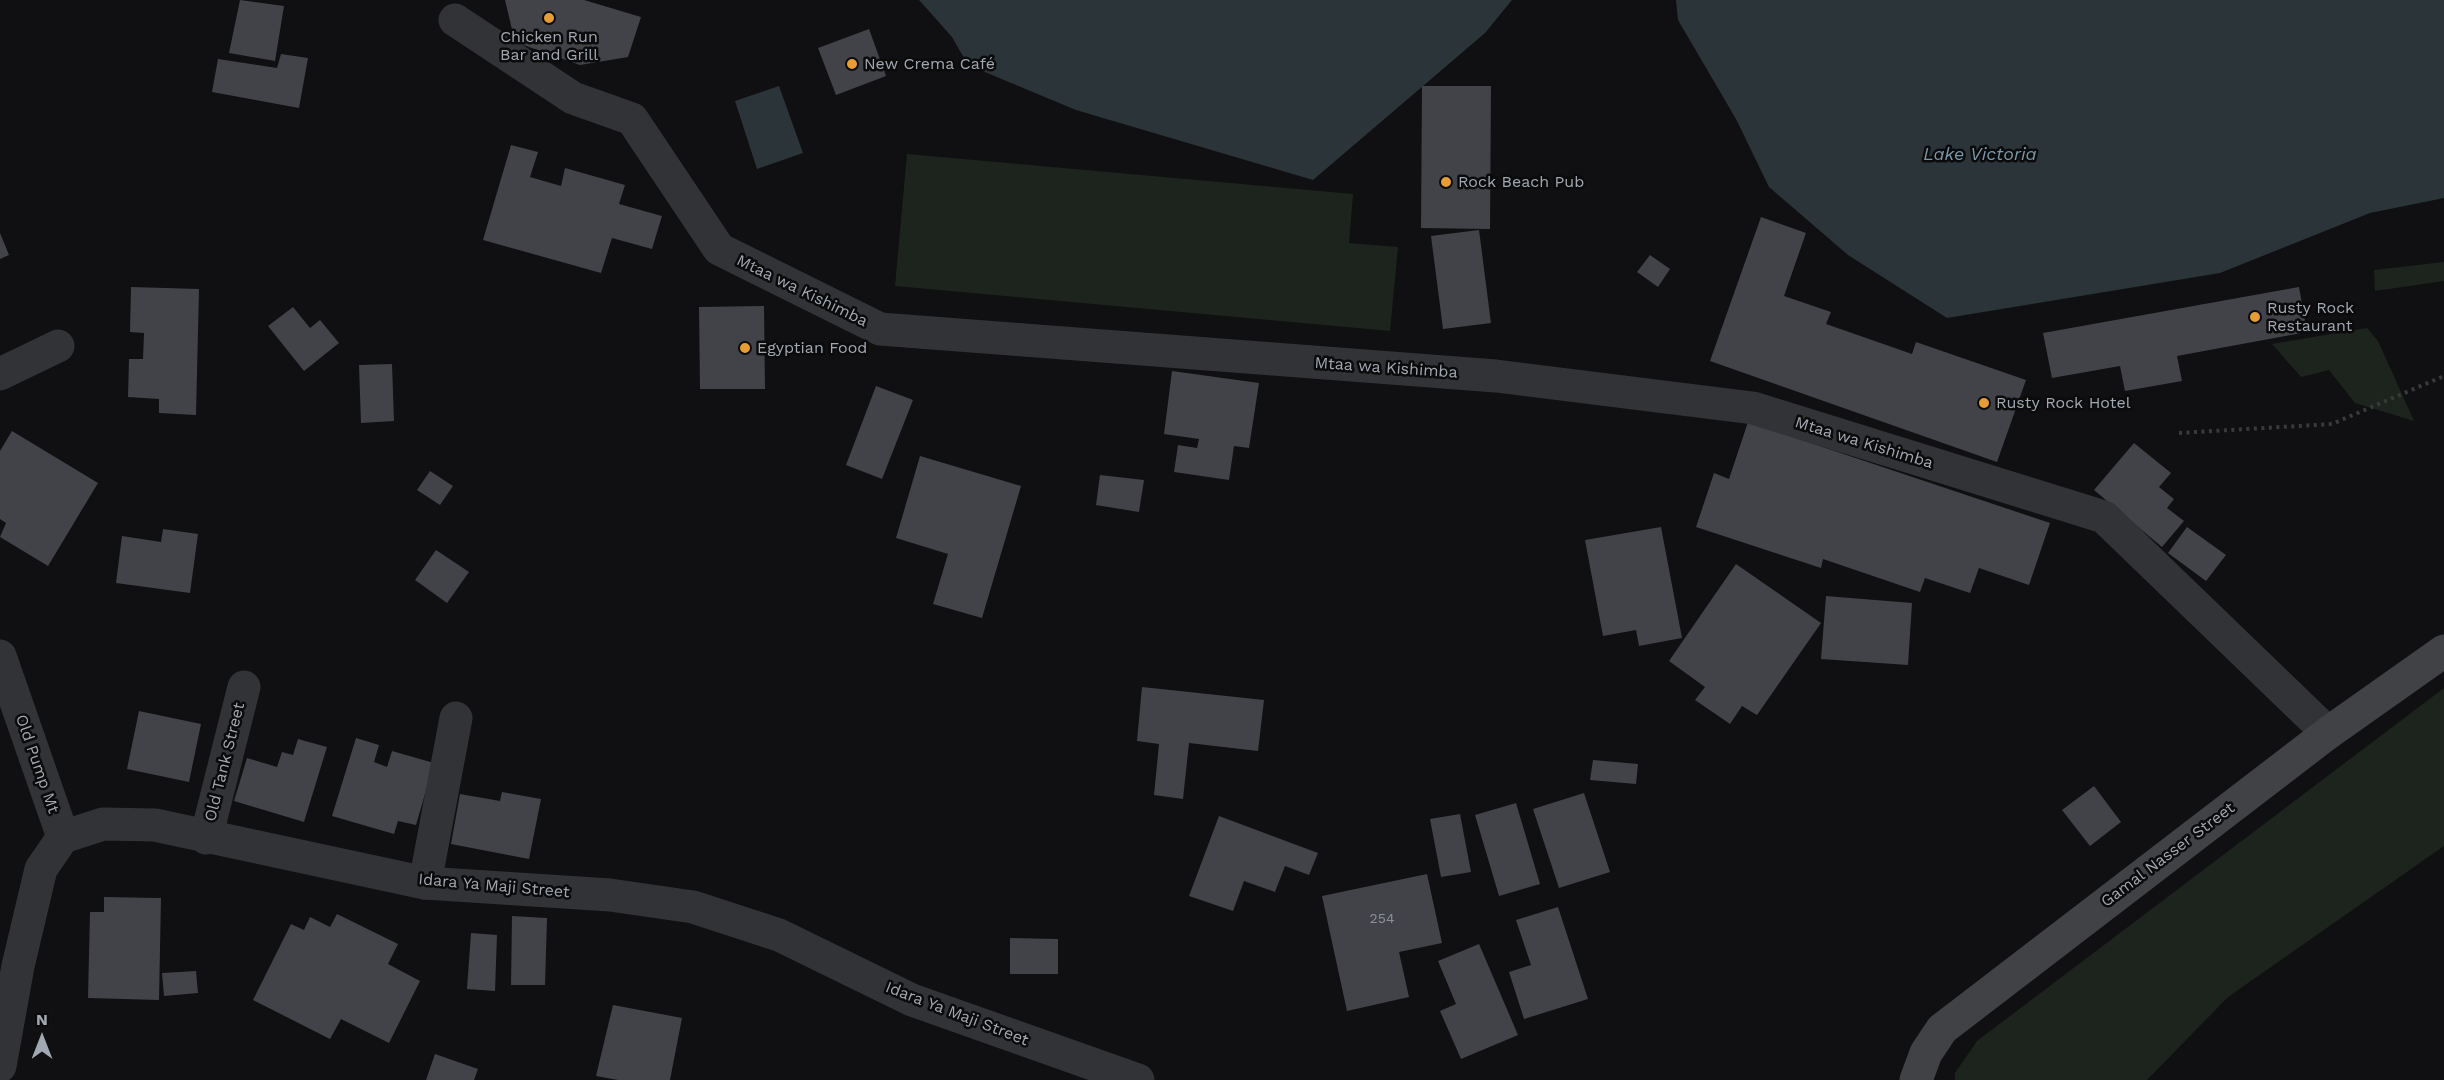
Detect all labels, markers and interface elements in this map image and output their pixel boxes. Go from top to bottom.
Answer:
marker: Chicken Run Bar and Grill [542,11,556,25]
place label: Chicken Run Bar and Grill [500,27,598,65]
place label: New Crema Café [864,54,995,74]
marker: New Crema Café [845,57,859,71]
water label: Lake Victoria [1923,144,2037,166]
place label: Rock Beach Pub [1458,172,1584,192]
marker: Rock Beach Pub [1439,175,1453,189]
street label: Mtaa wa Kishimba [733,251,871,331]
place label: Rusty Rock Restaurant [2267,298,2354,336]
marker: Rusty Rock Restaurant [2248,310,2262,324]
place label: Egyptian Food [757,338,867,358]
marker: Egyptian Food [738,341,752,355]
street label: Mtaa wa Kishimba [1314,353,1458,383]
place label: Rusty Rock Hotel [1996,393,2131,413]
marker: Rusty Rock Hotel [1977,396,1991,410]
street label: Mtaa wa Kishimba [1793,413,1935,473]
street label: Old Tank Street [201,700,249,824]
street label: Old Pump Mt [11,712,63,816]
street label: Gamal Nasser Street [2097,799,2239,911]
street label: Idara Ya Maji Street [418,870,570,902]
house number: 254 [1370,911,1394,927]
street label: Idara Ya Maji Street [883,978,1031,1050]
north arrow [12,1008,72,1068]
text: N [36,1010,48,1029]

